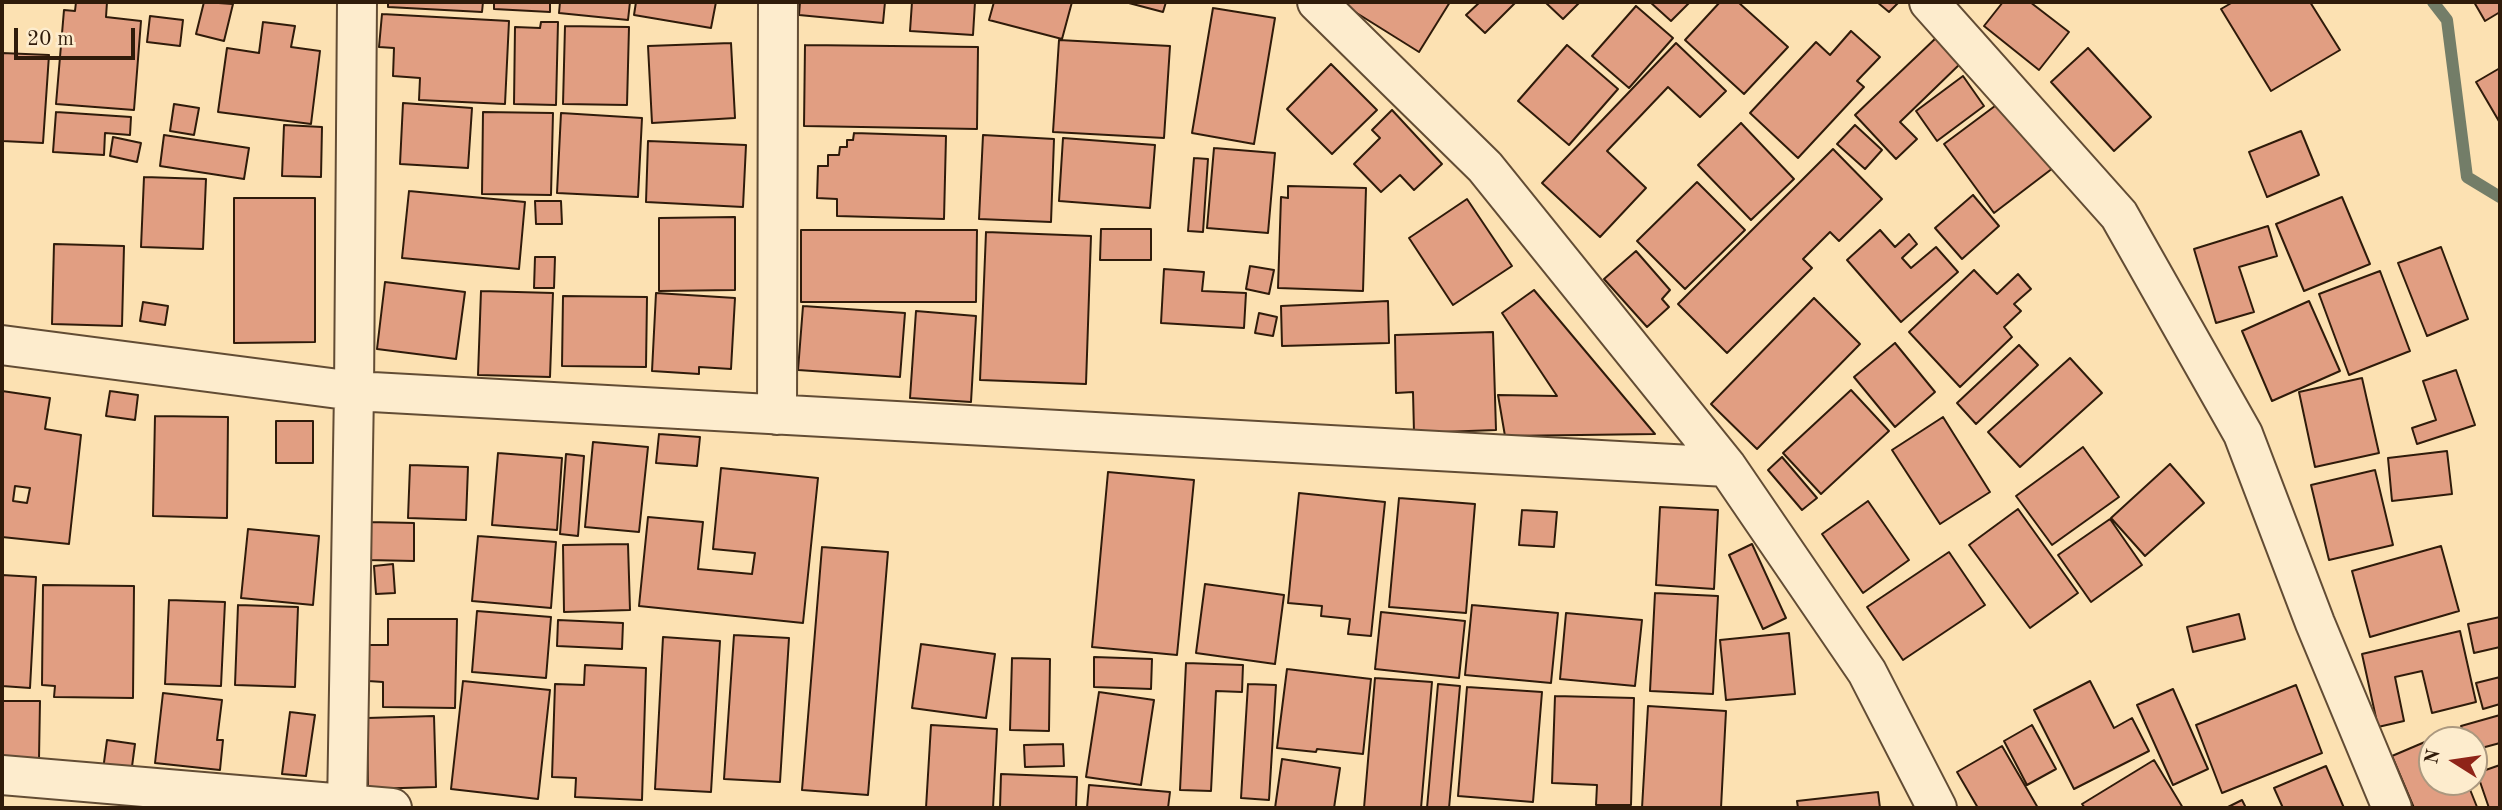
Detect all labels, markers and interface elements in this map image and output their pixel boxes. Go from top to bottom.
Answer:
scale bar [18,14,138,58]
text: 20 m [27,29,74,50]
north arrow [2418,726,2488,796]
text: N [2423,748,2445,766]

